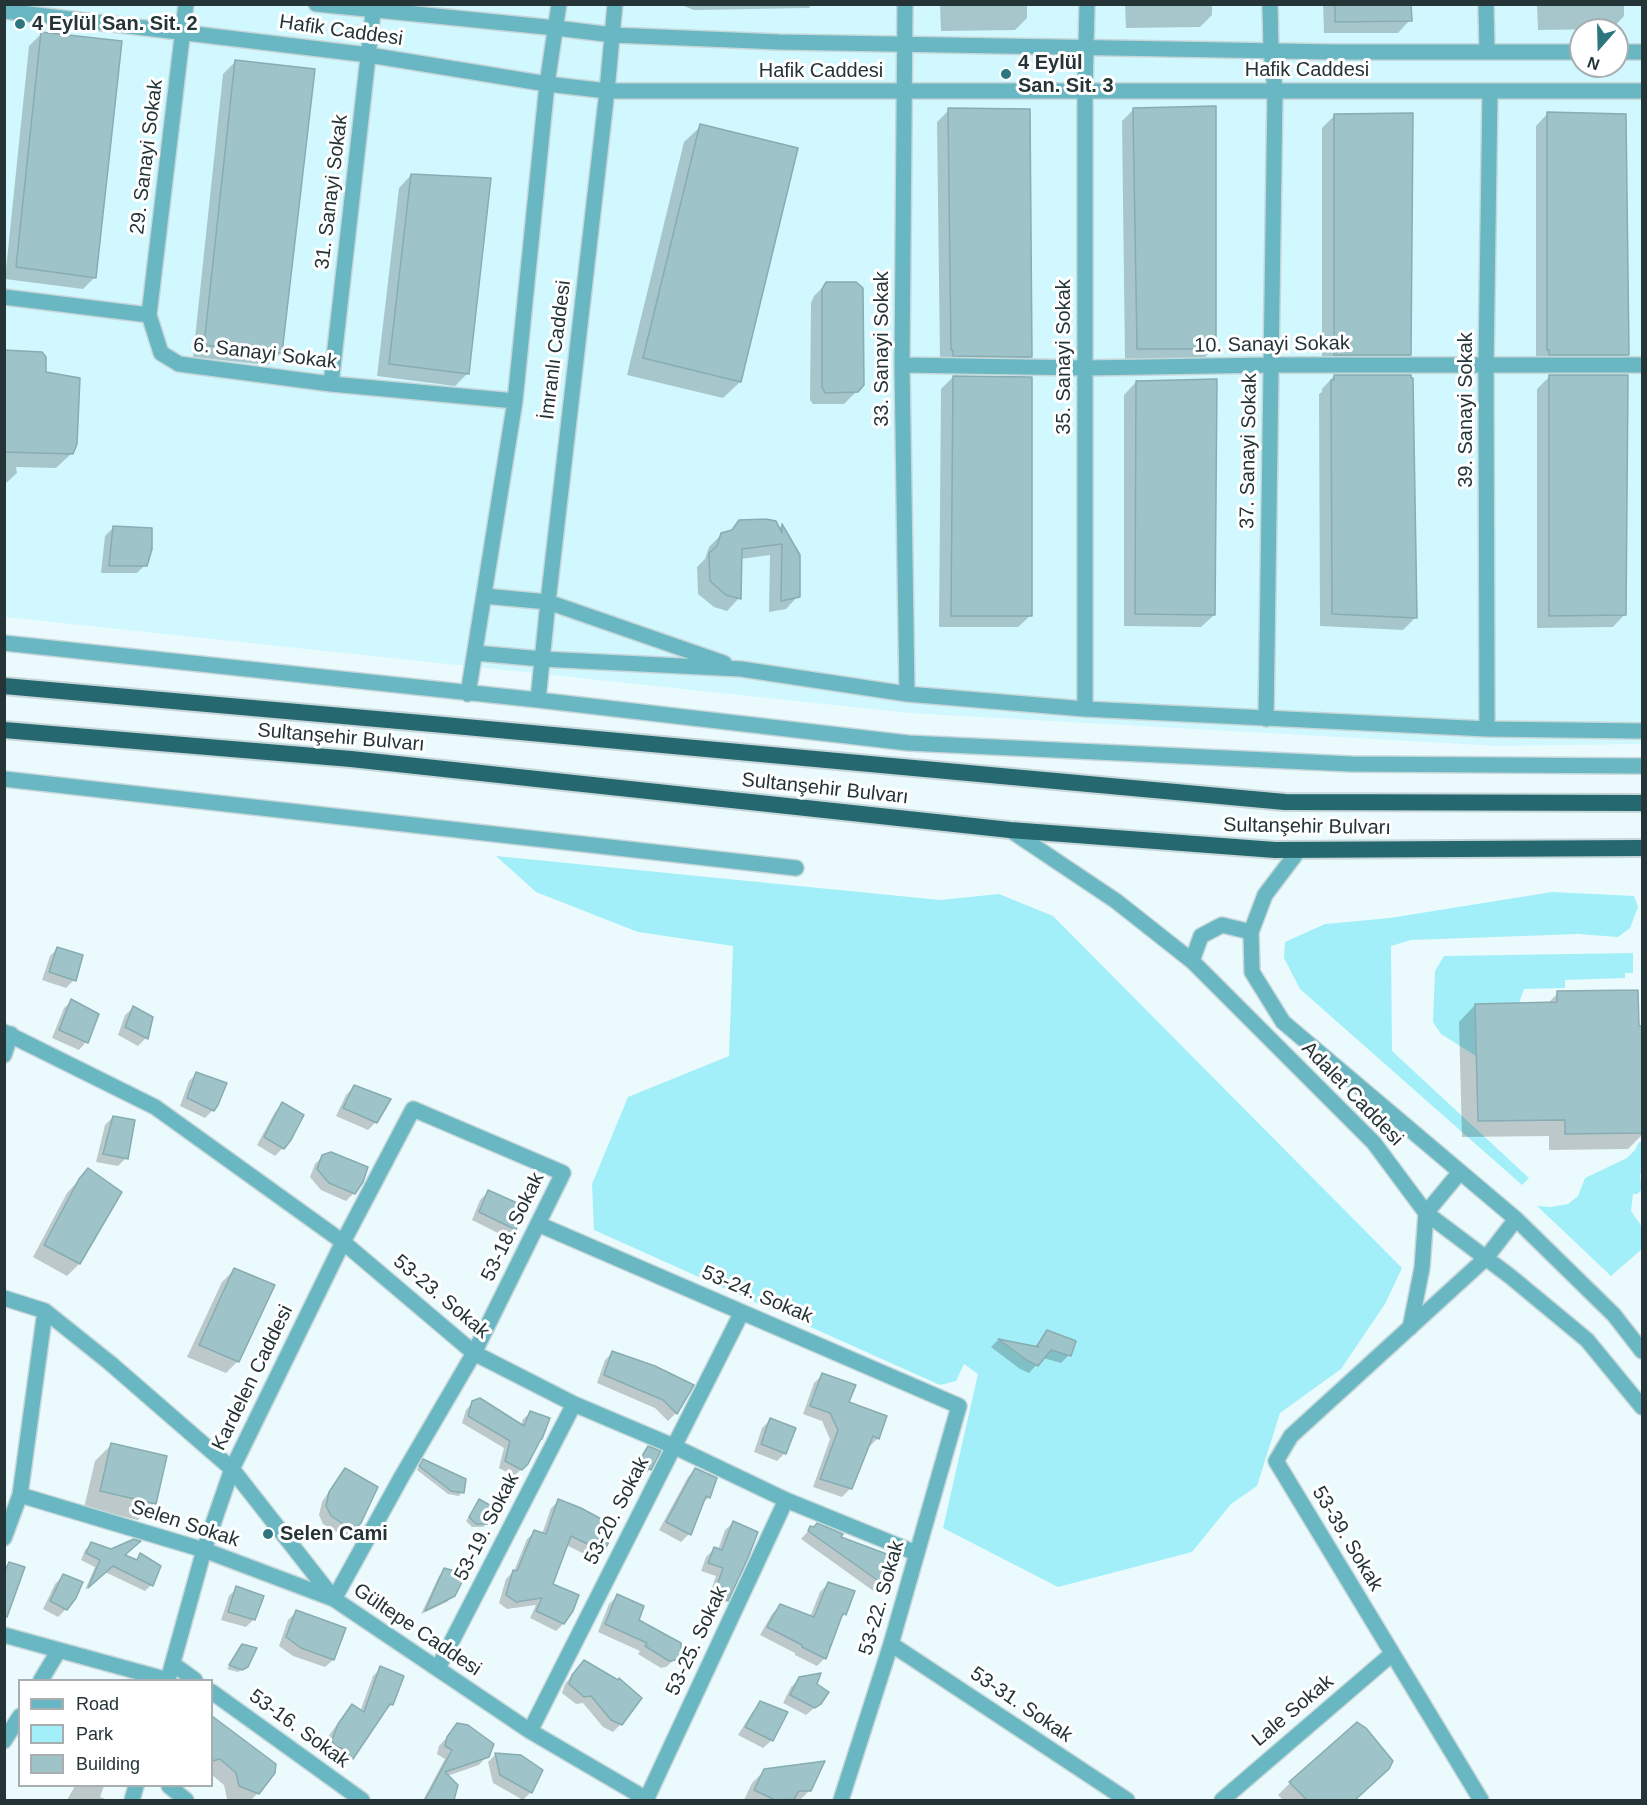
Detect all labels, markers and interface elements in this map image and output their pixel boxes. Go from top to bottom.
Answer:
street label: Hafik Caddesi [278,10,404,52]
place label: 4 Eylül San. Sit. 2 [32,12,198,36]
marker: 4 Eylül San. Sit. 2 [13,17,27,31]
north arrow [1569,18,1629,78]
place label: 4 Eylül San. Sit. 3 [1018,51,1114,98]
text: N [1585,54,1602,73]
street label: Hafik Caddesi [1245,58,1369,82]
street label: Hafik Caddesi [759,59,883,83]
marker: 4 Eylül San. Sit. 3 [999,67,1013,81]
street label: 29. Sanayi Sokak [126,78,168,236]
street label: 31. Sanayi Sokak [311,113,353,271]
street label: 33. Sanayi Sokak [870,271,894,427]
street label: İmranlı Caddesi [536,279,576,421]
street label: 35. Sanayi Sokak [1052,279,1076,435]
street label: 10. Sanayi Sokak [1194,332,1350,358]
street label: 39. Sanayi Sokak [1454,332,1478,488]
street label: 6. Sanayi Sokak [192,333,338,375]
street label: 37. Sanayi Sokak [1236,373,1262,529]
street label: Sultanşehir Bulvarı [256,719,426,757]
street label: Sultanşehir Bulvarı [740,768,910,810]
street label: Sultanşehir Bulvarı [1223,814,1391,840]
street label: Adalet Caddesi [1296,1037,1408,1151]
street label: 53-18. Sokak [476,1169,550,1285]
street label: 53-23. Sokak [388,1250,494,1344]
street label: 53-24. Sokak [698,1261,816,1329]
street label: Kardelen Caddesi [207,1301,299,1455]
street label: 53-20. Sokak [580,1453,654,1569]
street label: 53-19. Sokak [450,1469,524,1585]
street label: 53-39. Sokak [1306,1482,1388,1596]
street label: Selen Sokak [128,1495,242,1553]
place label: Selen Cami [280,1522,388,1546]
marker: Selen Cami [261,1527,275,1541]
street label: 53-22. Sokak [854,1538,910,1658]
street label: Gültepe Caddesi [349,1578,485,1682]
street label: 53-25. Sokak [661,1583,733,1699]
street label: 53-31. Sokak [965,1662,1077,1748]
street label: Lale Sokak [1247,1670,1339,1752]
legend [18,1679,213,1787]
street label: 53-16. Sokak [244,1685,354,1773]
text: Road [76,1694,119,1714]
text: Park [76,1724,113,1744]
text: Building [76,1754,140,1774]

